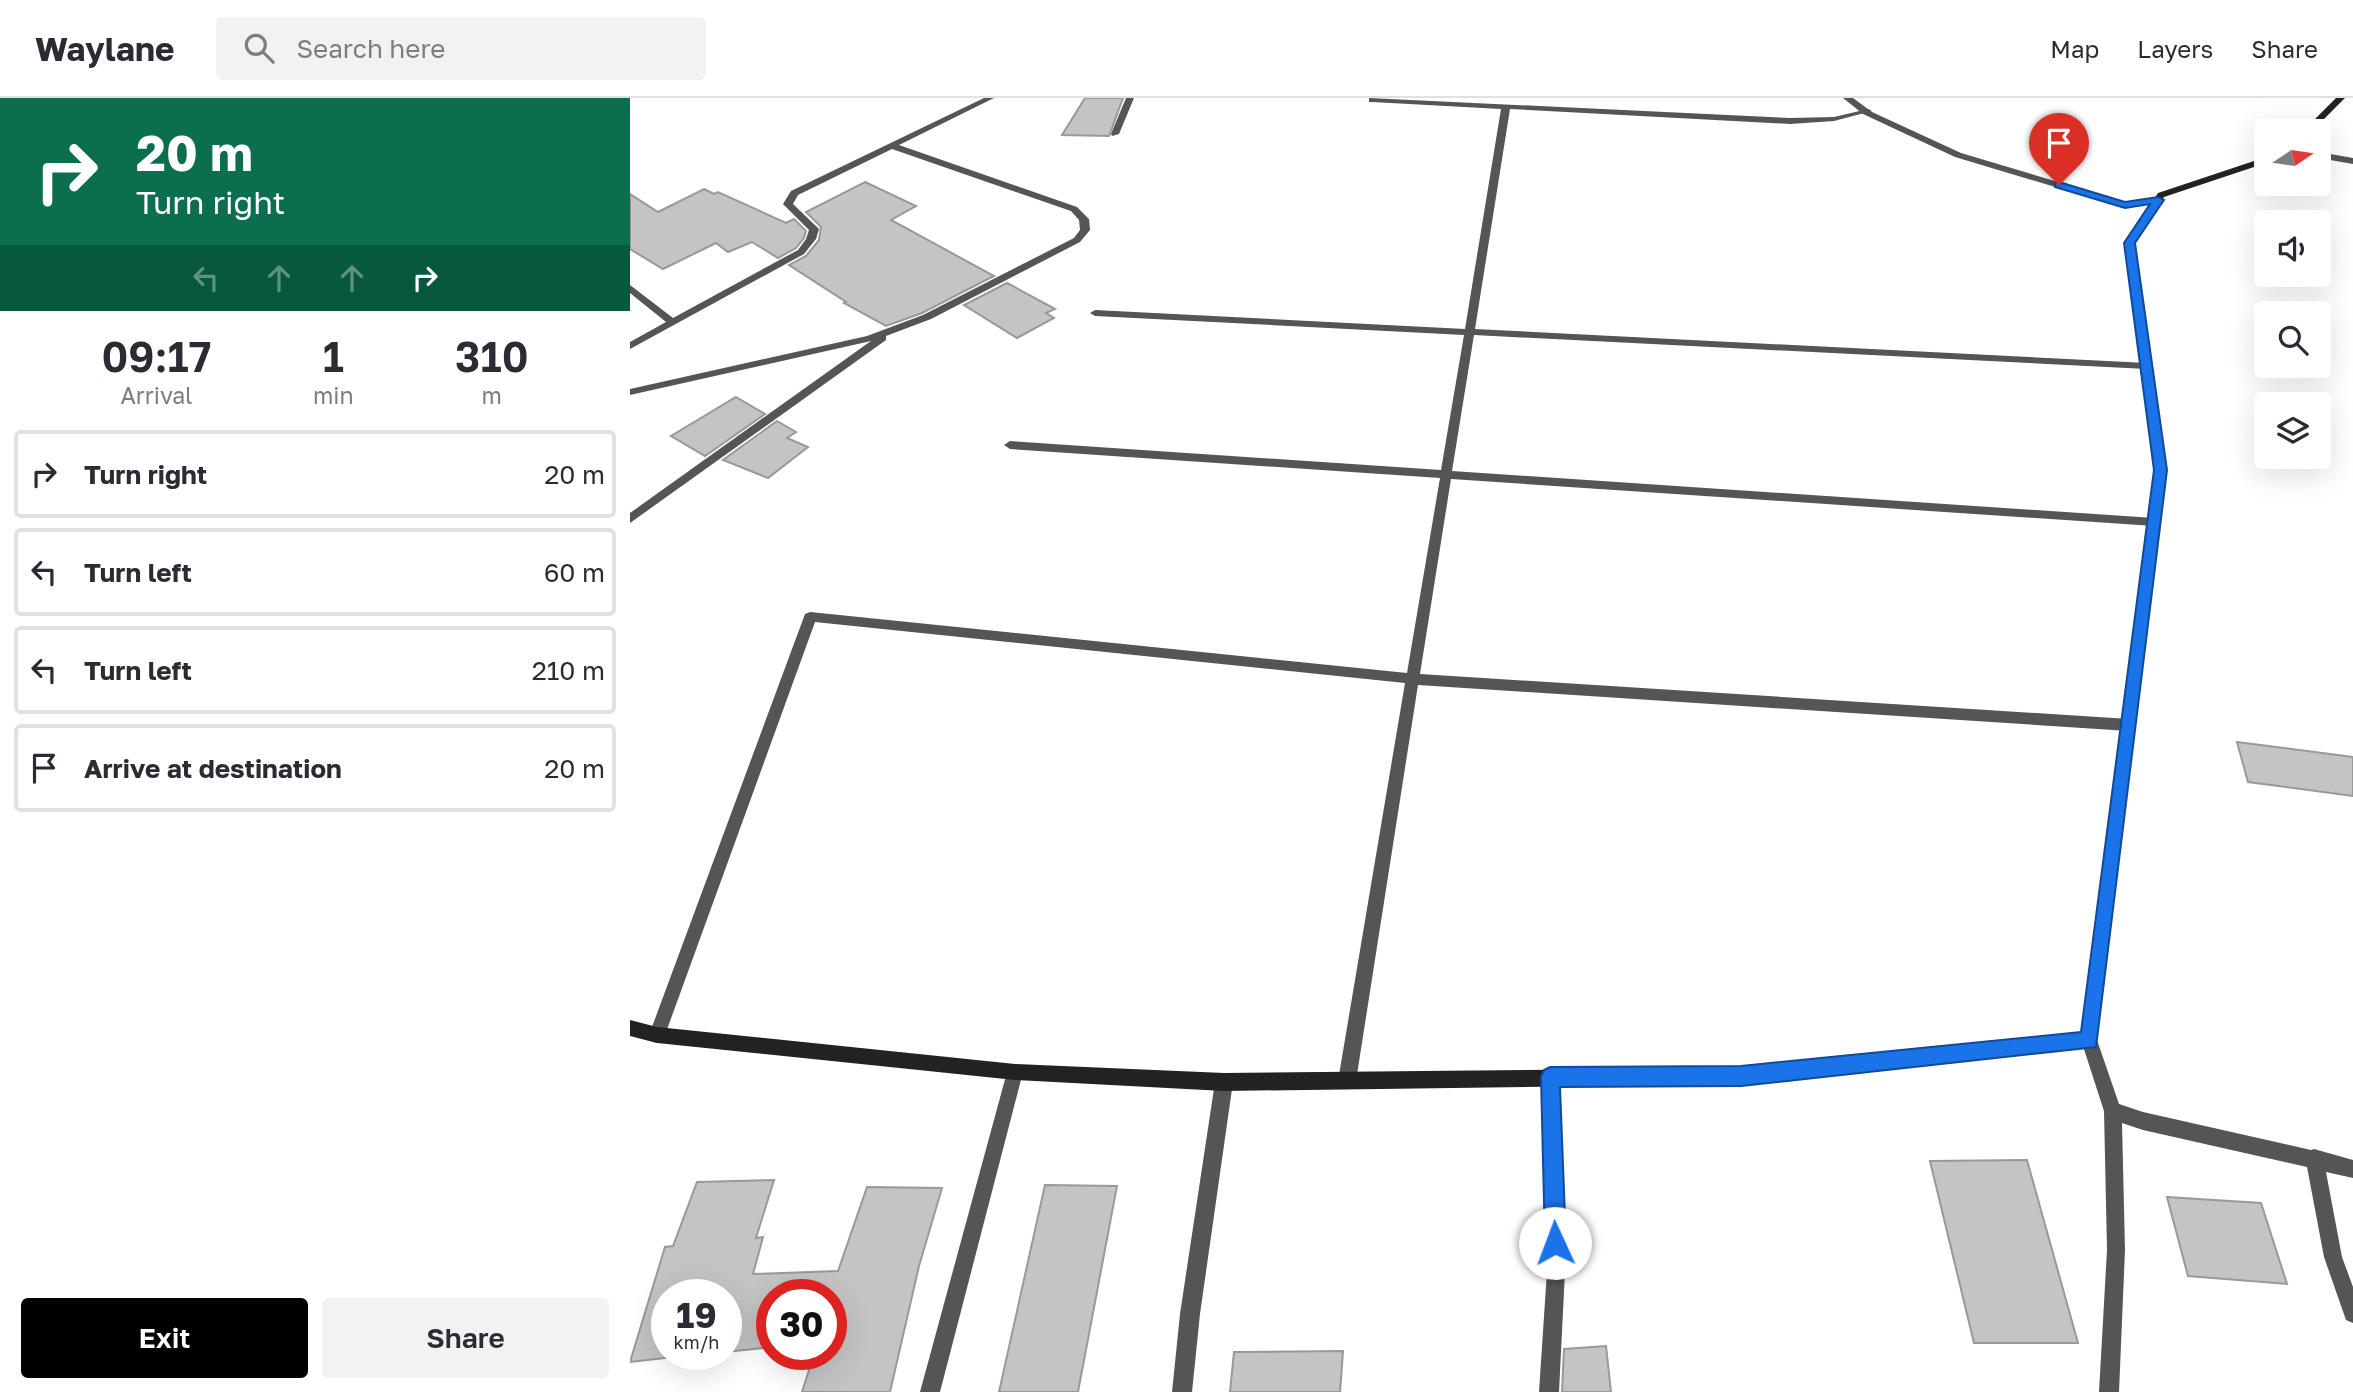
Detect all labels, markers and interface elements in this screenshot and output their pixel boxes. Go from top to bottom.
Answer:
search box [216,17,706,80]
text: Waylane [35,29,174,68]
icon: search [240,29,278,67]
text: Search here [296,33,445,64]
text: Map [2050,34,2099,63]
text: Layers [2137,34,2213,63]
text: Share [2251,34,2318,63]
pin [2029,113,2089,185]
north arrow [2254,119,2331,196]
map controls [2254,119,2331,469]
text: 20 m [136,123,253,182]
icon: arrive [2040,124,2078,162]
icon: right [21,126,112,217]
text: Turn right [136,183,285,221]
button: sound [2254,210,2331,287]
icon: left [187,259,225,297]
icon: ahead [260,259,298,297]
icon: ahead [333,259,371,297]
icon: right [406,259,444,297]
button: search [2254,301,2331,378]
text: 09:17 [102,331,211,381]
text: 1 [323,331,344,381]
text: 310 [455,331,528,381]
text: Arrival [120,381,192,409]
text: min [313,381,354,409]
text: m [482,381,502,409]
button: layers [2254,392,2331,469]
icon: right [25,455,63,493]
text: Turn right [84,459,207,490]
text: 20 m [544,459,605,490]
icon: left [25,553,63,591]
text: Turn left [84,557,192,588]
text: 60 m [544,557,605,588]
icon: left [25,651,63,689]
text: Turn left [84,655,192,686]
text: 210 m [532,655,605,686]
icon: arrive [25,749,63,787]
text: Arrive at destination [84,753,342,784]
text: 20 m [544,753,605,784]
position arrow [1518,1206,1592,1280]
speed limit sign: 30 [756,1279,847,1370]
text: 19 [676,1294,717,1336]
button: Exit [21,1298,308,1378]
button: Share [322,1298,609,1378]
text: km/h [674,1331,719,1353]

